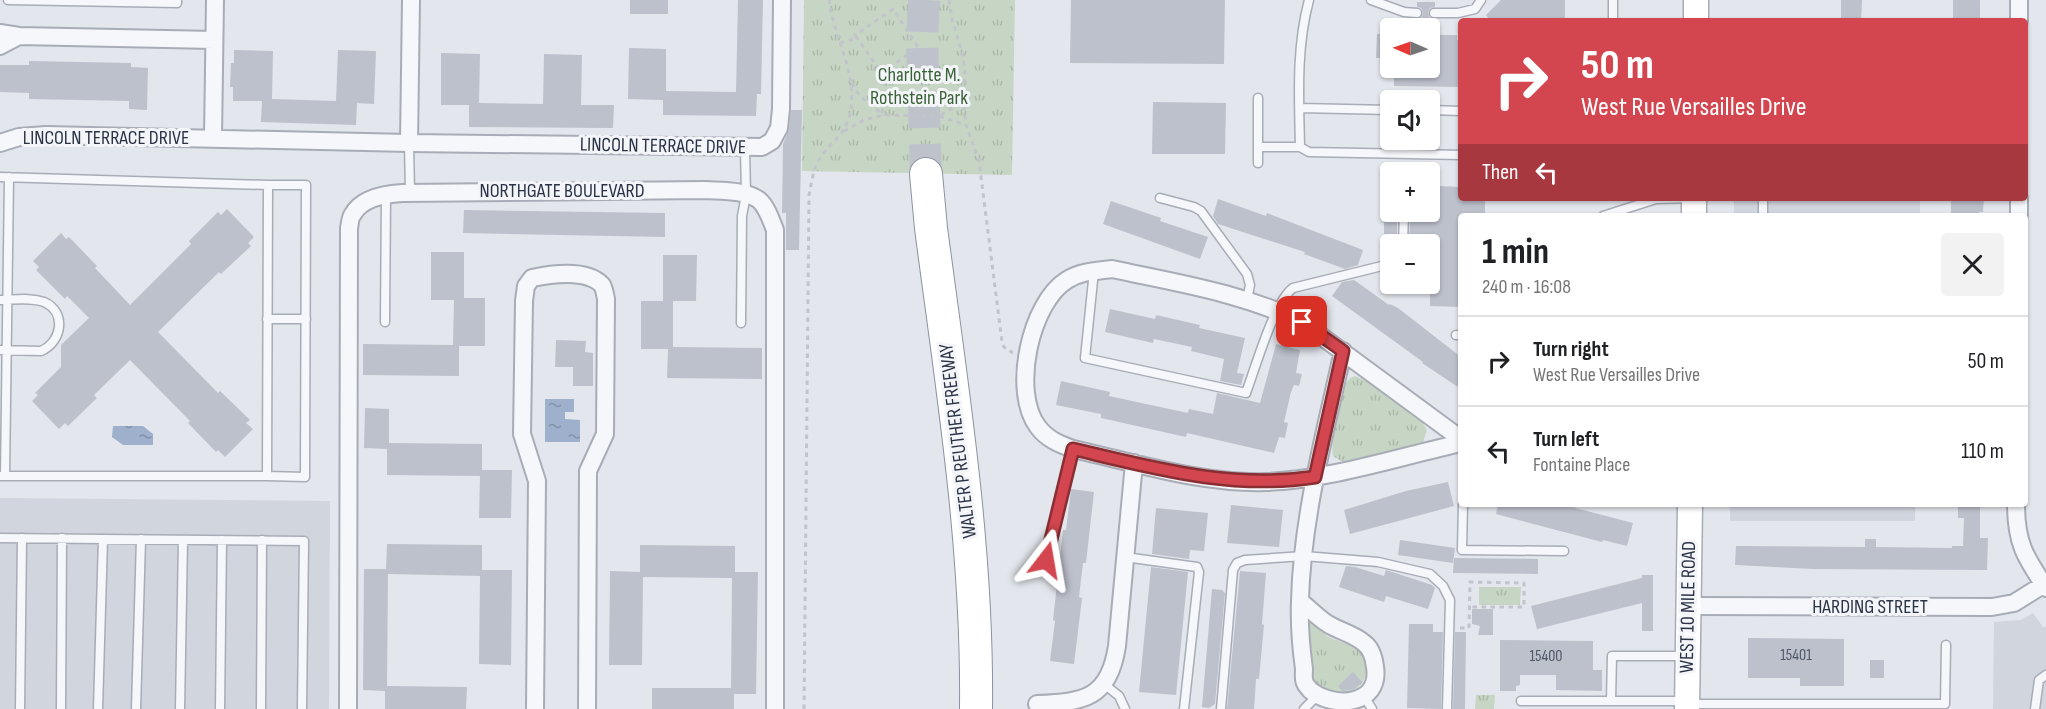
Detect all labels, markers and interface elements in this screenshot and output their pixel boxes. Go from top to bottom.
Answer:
north arrow [1380,18,1440,78]
map controls [1380,18,1440,294]
text: 50 m [1581,40,1654,91]
icon: right [1482,42,1560,120]
park label: Charlotte M. Rothstein Park [870,63,968,110]
button: sound [1380,90,1440,150]
text: West Rue Versailles Drive [1581,91,1807,123]
street label: LINCOLN TERRACE DRIVE [23,126,189,150]
street label: LINCOLN TERRACE DRIVE [580,133,746,159]
icon: left [1530,156,1563,189]
text: Then [1482,159,1518,186]
button: + [1380,162,1440,222]
street label: NORTHGATE BOULEVARD [480,179,644,203]
text: 1 min [1482,231,1549,274]
button: close [1941,233,2004,296]
button: − [1380,234,1440,294]
text: 240 m · 16:08 [1482,275,1571,299]
pin [1276,296,1327,347]
icon: arrive [1285,305,1318,338]
text: Turn right [1533,336,1609,363]
street label: WALTER P REUTHER FREEWAY [934,342,982,540]
icon: right [1482,345,1515,378]
text: 50 m [1968,348,2004,375]
text: West Rue Versailles Drive [1533,363,1700,387]
text: Turn left [1533,426,1599,453]
icon: left [1482,435,1515,468]
text: 110 m [1961,438,2004,465]
text: Fontaine Place [1533,453,1630,477]
position arrow [1014,528,1078,592]
street label: WEST 10 MILE ROAD [1675,541,1701,673]
street label: HARDING STREET [1812,595,1928,619]
house number: 15401 [1780,646,1812,665]
house number: 15400 [1529,647,1563,666]

